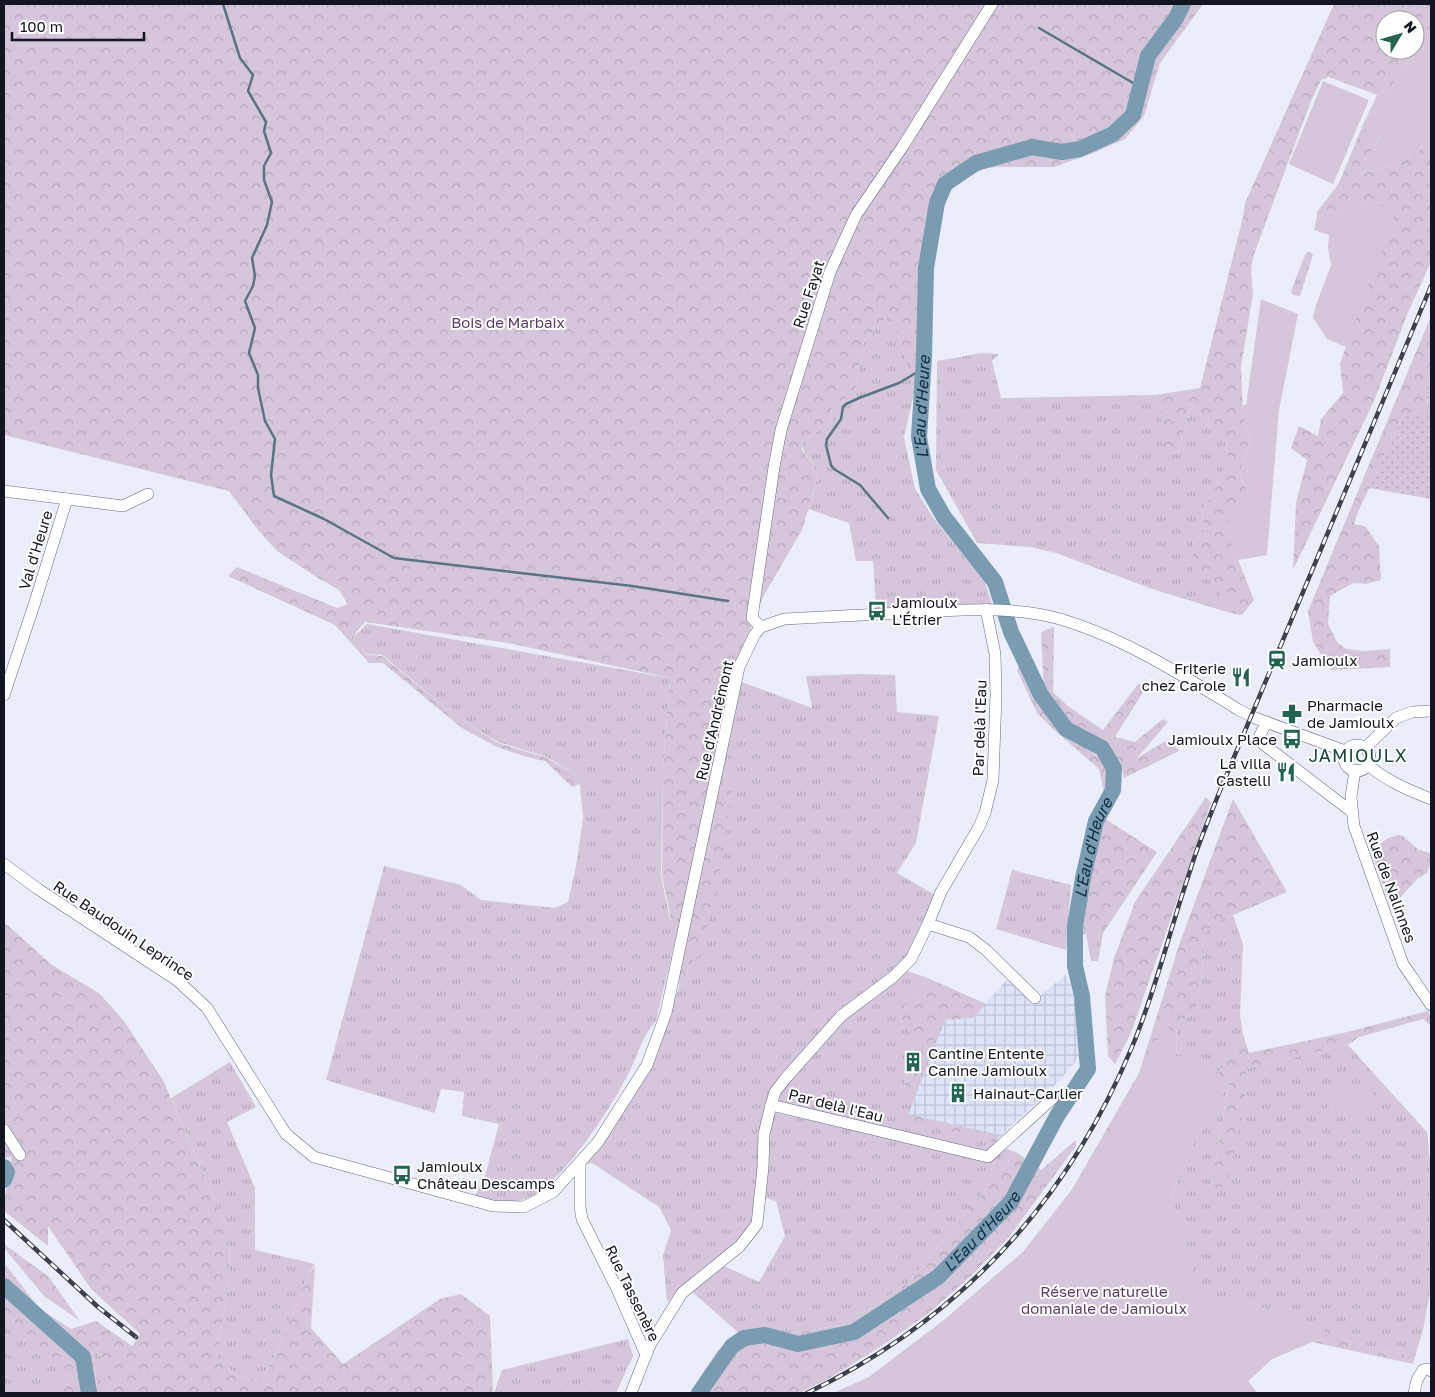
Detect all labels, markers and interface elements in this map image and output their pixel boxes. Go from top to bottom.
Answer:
scale bar [12,10,145,42]
north arrow [1375,10,1425,60]
text: 100 m [20,17,63,35]
text: N [1401,17,1421,36]
street label: Rue Fayat [789,258,827,330]
park label: Bois de Marbaix [451,313,565,331]
water label: L'Eau d'Heure [909,353,934,460]
street label: Val d'Heure [14,508,56,592]
place label: Jamioulx L'Étrier [892,593,958,628]
bus stop icon: Jamioulx L'Étrier [866,600,888,622]
station icon: Jamioulx [1266,649,1288,671]
place label: Jamioulx [1292,651,1358,669]
street label: Rue d'Andrémont [691,658,737,782]
place label: Friterie chez Carole [1142,659,1226,694]
restaurant icon: Friterie chez Carole [1230,666,1252,688]
street label: Par delà l'Eau [968,679,990,777]
place label: Pharmacie de Jamioulx [1307,696,1394,731]
pharmacy icon: Pharmacie de Jamioulx [1281,703,1303,725]
bus stop icon: Jamioulx Place [1281,728,1303,750]
place label: Jamioulx Place [1168,730,1277,748]
district label: JAMIOULX [1308,744,1408,766]
place label: La villa Castelli [1216,754,1271,789]
restaurant icon: La villa Castelli [1275,761,1297,783]
water label: L'Eau d'Heure [1070,793,1118,899]
street label: Rue de Nalinnes [1364,829,1420,945]
street label: Rue Baudouin Leprince [50,876,198,984]
place label: Cantine Entente Canine Jamioulx [928,1044,1047,1079]
building icon: Cantine Entente Canine Jamioulx [902,1051,924,1073]
building icon: Hainaut-Carlier [947,1082,969,1104]
place label: Hainaut-Carlier [973,1084,1083,1102]
street label: Par delà l'Eau [787,1085,885,1125]
place label: Jamioulx Château Descamps [417,1157,555,1192]
bus stop icon: Jamioulx Château Descamps [391,1164,413,1186]
water label: L'Eau d'Heure [939,1187,1025,1276]
street label: Rue Tassenère [602,1242,664,1344]
park label: Réserve naturelle domaniale de Jamioulx [1021,1282,1187,1317]

